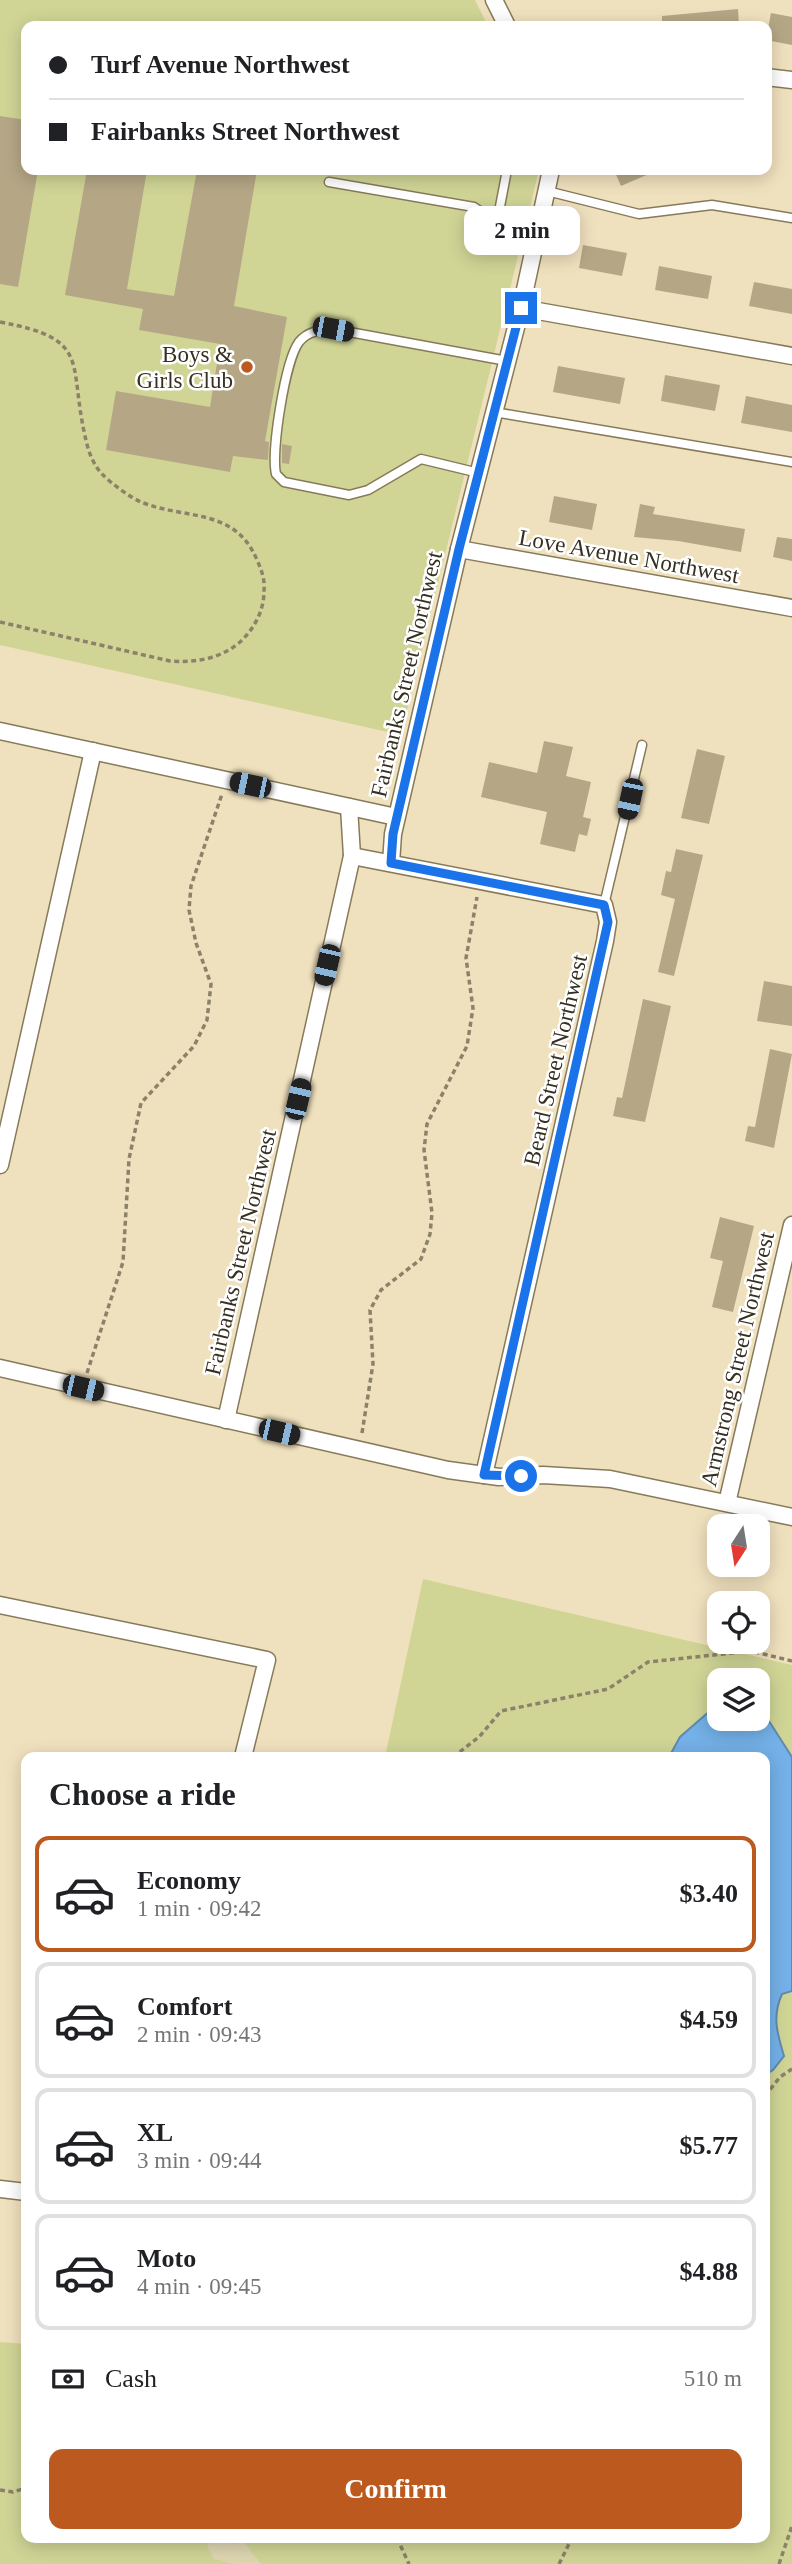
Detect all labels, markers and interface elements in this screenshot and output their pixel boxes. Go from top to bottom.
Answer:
text: Turf Avenue Northwest [91,50,350,79]
text: Fairbanks Street Northwest [91,117,400,146]
callout: 2 min [463,206,579,256]
text: 2 min [494,218,550,243]
route end [505,292,537,324]
car [311,315,356,343]
place label: Boys & Girls Club [137,342,233,393]
marker: Boys & Girls Club [239,359,255,375]
street label: Love Avenue Northwest [517,525,742,588]
street label: Fairbanks Street Northwest [366,548,447,800]
car [228,770,273,800]
car [616,776,645,822]
car [313,942,342,988]
street label: Beard Street Northwest [519,952,592,1168]
car [284,1076,313,1122]
street label: Fairbanks Street Northwest [200,1126,281,1378]
street label: Armstrong Street Northwest [696,1229,779,1489]
car [61,1373,106,1403]
car [257,1417,302,1447]
route start [505,1460,537,1492]
north arrow [707,1514,770,1577]
map controls [707,1514,770,1731]
button: locate [707,1591,770,1654]
button: layers [707,1668,770,1731]
text: Choose a ride [49,1776,236,1812]
icon: car [53,1863,116,1926]
text: Economy [137,1866,241,1895]
text: $3.40 [680,1879,738,1908]
text: 1 min · 09:42 [137,1896,262,1921]
icon: car [53,1989,116,2052]
text: Comfort [137,1992,232,2021]
text: $4.59 [680,2005,738,2034]
text: 2 min · 09:43 [137,2022,262,2047]
icon: car [53,2115,116,2178]
text: XL [137,2118,173,2147]
text: $5.77 [680,2131,738,2160]
text: 3 min · 09:44 [137,2148,262,2173]
icon: car [53,2241,116,2304]
text: Moto [137,2244,196,2273]
text: $4.88 [680,2257,738,2286]
text: 4 min · 09:45 [137,2274,262,2299]
icon: cash [49,2360,87,2398]
text: Cash [105,2364,157,2393]
text: 510 m [684,2366,742,2391]
button: Confirm [49,2449,742,2529]

